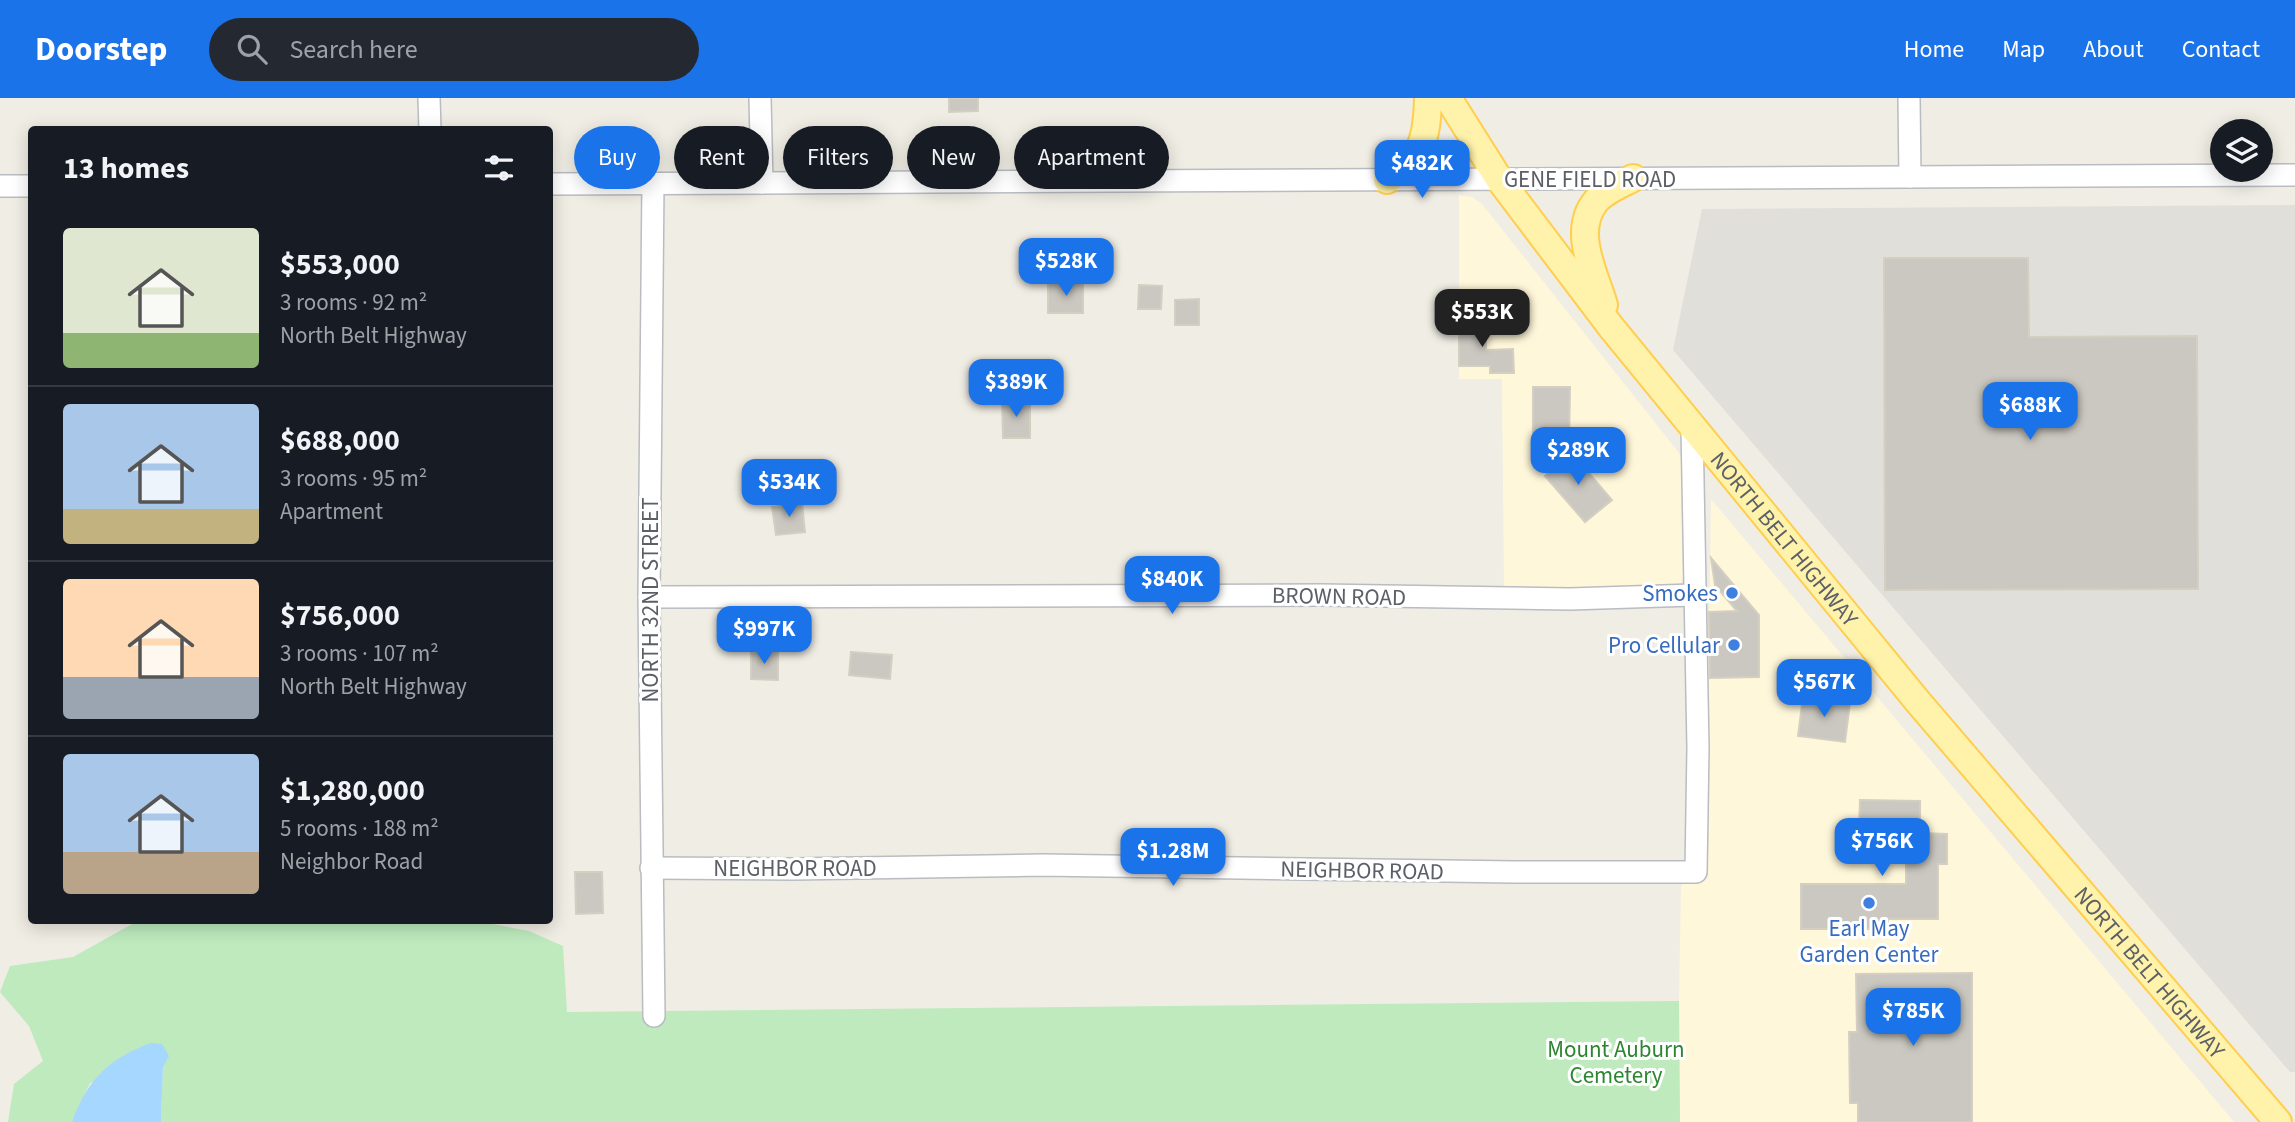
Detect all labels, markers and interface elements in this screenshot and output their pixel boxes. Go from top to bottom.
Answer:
search box [209,18,699,81]
text: Doorstep [35,26,167,73]
icon: search [233,30,271,68]
text: Search here [289,31,418,68]
text: Home [1904,32,1964,67]
text: Map [2002,32,2045,67]
text: About [2083,32,2144,67]
text: Contact [2182,32,2260,67]
map controls [2210,119,2273,182]
button: layers [2210,119,2273,182]
chip: Buy [574,126,660,189]
chip: Rent [674,126,769,189]
chip: Filters [783,126,893,189]
chip: New [907,126,1000,189]
chip: Apartment [1014,126,1169,189]
pin: $482K [1373,140,1471,200]
text: $482K [1391,146,1453,179]
text: 13 homes [63,147,189,190]
icon: filters [480,149,518,187]
street label: GENE FIELD ROAD [1504,163,1676,196]
pin: $528K [1017,238,1115,298]
text: $553,000 [280,243,400,286]
text: $528K [1035,244,1097,277]
icon: home [119,256,203,340]
text: 3 rooms · 92 m² [280,286,427,319]
pin: $553K [1433,289,1531,349]
text: $553K [1451,295,1513,328]
text: North Belt Highway [280,319,467,352]
pin: $389K [967,360,1065,419]
text: $389K [985,365,1047,398]
pin: $688K [1981,382,2079,442]
text: $688K [1999,388,2061,421]
text: $688,000 [280,419,400,462]
pin: $289K [1529,428,1627,487]
icon: home [119,432,203,516]
text: $289K [1547,433,1609,466]
street label: NORTH BELT HIGHWAY [1702,444,1866,634]
pin: $534K [740,460,838,519]
text: 3 rooms · 95 m² [280,462,427,495]
text: $534K [758,465,820,498]
text: Apartment [280,495,383,528]
street label: NORTH 32ND STREET [634,497,667,703]
pin: $840K [1123,556,1221,616]
text: $840K [1141,562,1203,595]
place label: Smokes [1642,577,1718,610]
street label: BROWN ROAD [1272,579,1406,614]
marker: Smokes [1724,585,1740,601]
text: $756,000 [280,594,400,637]
pin: $997K [715,606,813,666]
icon: home [119,607,203,691]
text: $997K [733,612,795,645]
place label: Pro Cellular [1608,629,1721,662]
text: 3 rooms · 107 m² [280,637,439,670]
marker: Pro Cellular [1726,637,1742,653]
pin: $567K [1775,660,1873,719]
text: $567K [1793,665,1855,698]
text: North Belt Highway [280,670,467,703]
text: $1,280,000 [280,769,425,812]
icon: home [119,782,203,866]
text: 5 rooms · 188 m² [280,812,439,845]
pin: $756K [1833,818,1931,878]
text: $756K [1851,824,1913,857]
pin: $1.28M [1116,828,1230,888]
text: $1.28M [1136,834,1210,867]
text: Neighbor Road [280,845,423,878]
street label: NEIGHBOR ROAD [713,852,877,885]
street label: NEIGHBOR ROAD [1280,853,1444,888]
street label: NORTH BELT HIGHWAY [2066,879,2233,1066]
marker: Earl May Garden Center [1861,895,1877,911]
place label: Earl May Garden Center [1800,912,1939,971]
pin: $785K [1864,988,1962,1048]
text: $785K [1882,994,1944,1027]
park label: Mount Auburn Cemetery [1547,1033,1685,1092]

